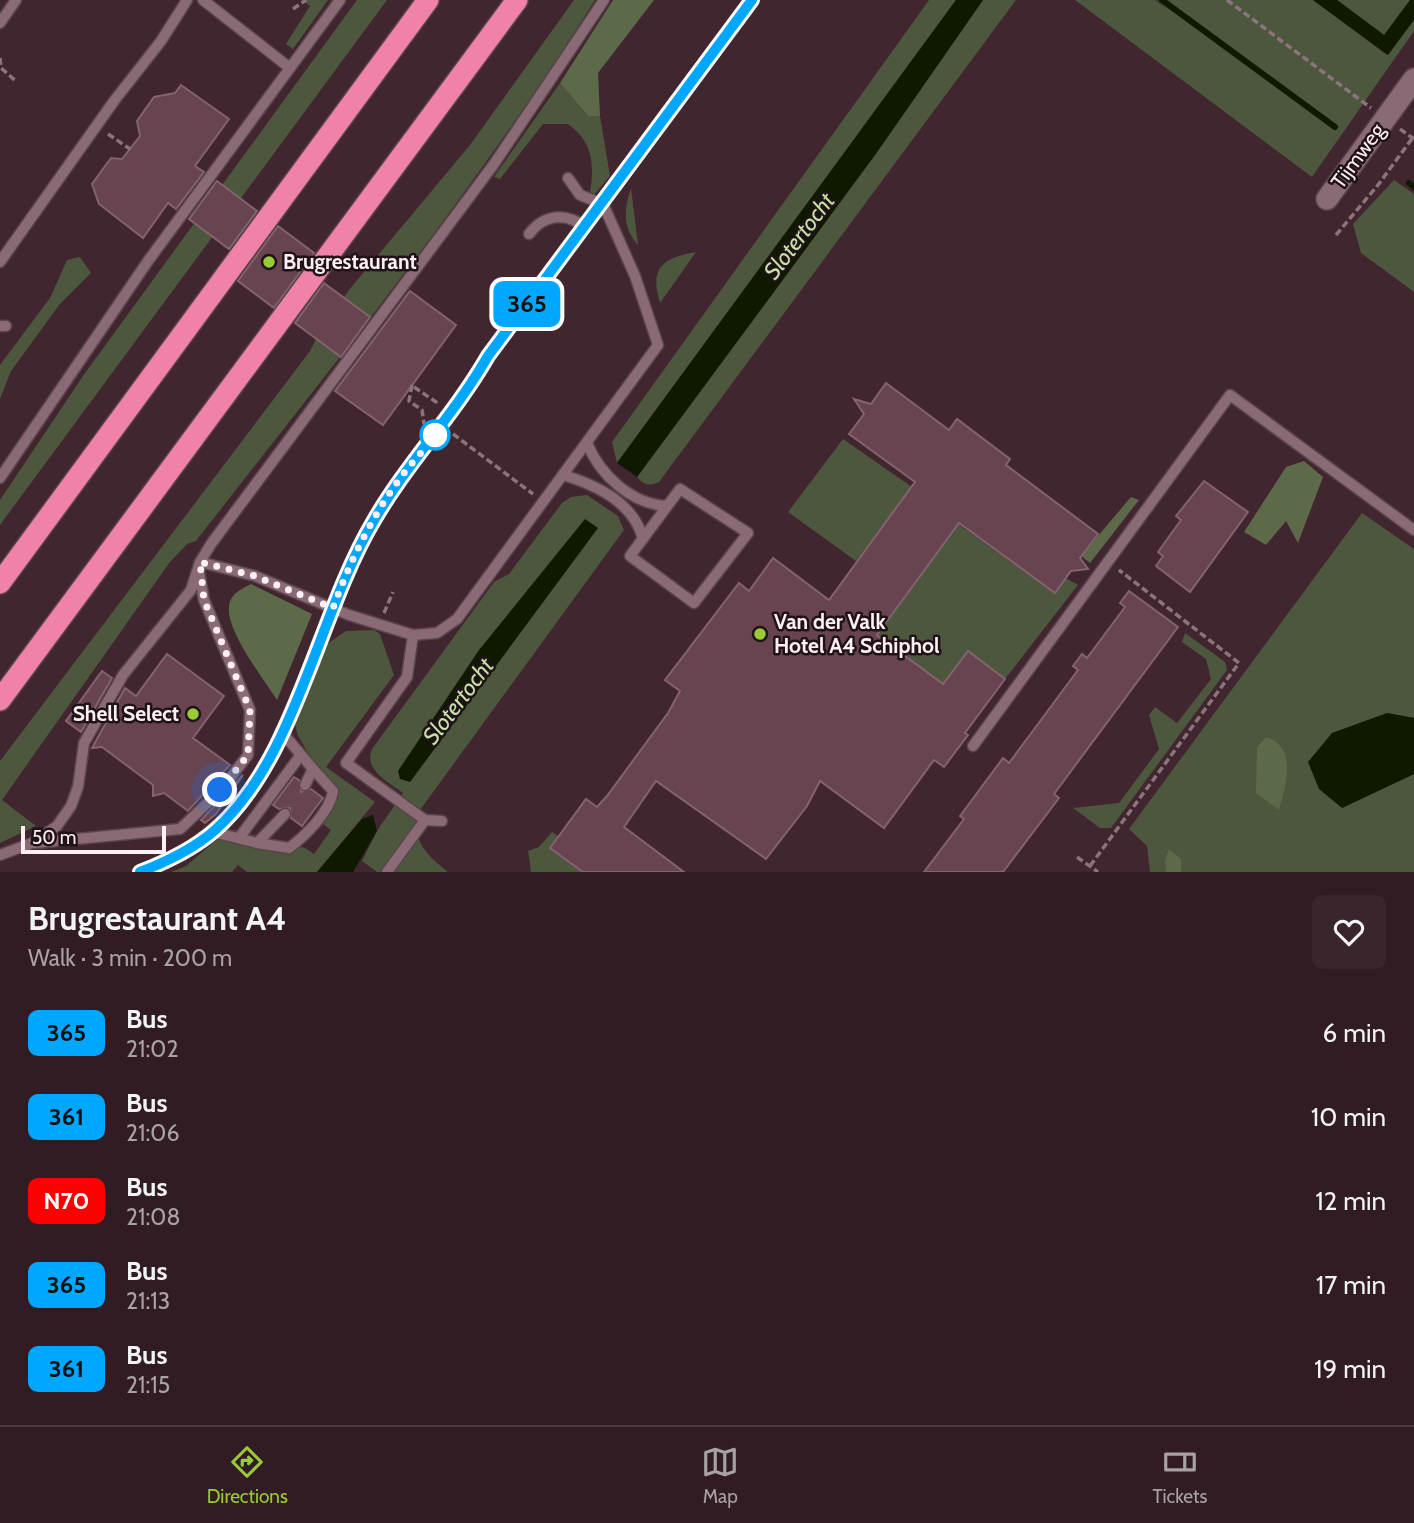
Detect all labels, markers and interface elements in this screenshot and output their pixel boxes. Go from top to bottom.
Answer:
street label: Tijmweg [1326,118,1391,194]
water label: Slotertocht [758,187,841,285]
place label: Brugrestaurant [283,249,417,274]
marker: Brugrestaurant [261,254,277,270]
line badge: 365 [487,281,567,327]
text: 365 [507,289,547,318]
unlabelled marker [420,420,450,450]
place label: Van der Valk Hotel A4 Schiphol [774,609,940,658]
marker: Van der Valk Hotel A4 Schiphol [752,626,768,642]
water label: Slotertocht [417,652,500,750]
place label: Shell Select [73,701,179,726]
marker: Shell Select [185,706,201,722]
your location [202,772,237,807]
scale bar [21,823,166,855]
text: 50 m [32,826,76,849]
button: heart [1312,895,1386,969]
text: Brugrestaurant A4 [28,898,287,938]
text: Walk · 3 min · 200 m [28,944,232,972]
text: Bus [126,1003,167,1035]
text: 6 min [1323,1017,1386,1049]
text: 365 [47,1018,86,1047]
text: 21:02 [126,1035,178,1063]
text: Bus [126,1087,167,1119]
text: 10 min [1311,1101,1386,1133]
text: 361 [49,1102,84,1131]
text: 21:06 [126,1119,179,1147]
text: Bus [126,1171,167,1203]
text: 12 min [1315,1185,1386,1217]
text: N70 [44,1186,89,1215]
text: 21:08 [126,1203,180,1231]
text: Bus [126,1255,167,1287]
text: 17 min [1316,1269,1386,1301]
text: 365 [47,1270,86,1299]
text: 21:13 [126,1287,170,1315]
text: Bus [126,1339,167,1371]
text: 19 min [1314,1353,1386,1385]
text: 361 [49,1354,84,1383]
text: 21:15 [126,1371,170,1399]
tab: Directions [207,1443,288,1508]
tab: Map [701,1443,739,1508]
tab: Tickets [1153,1443,1207,1508]

